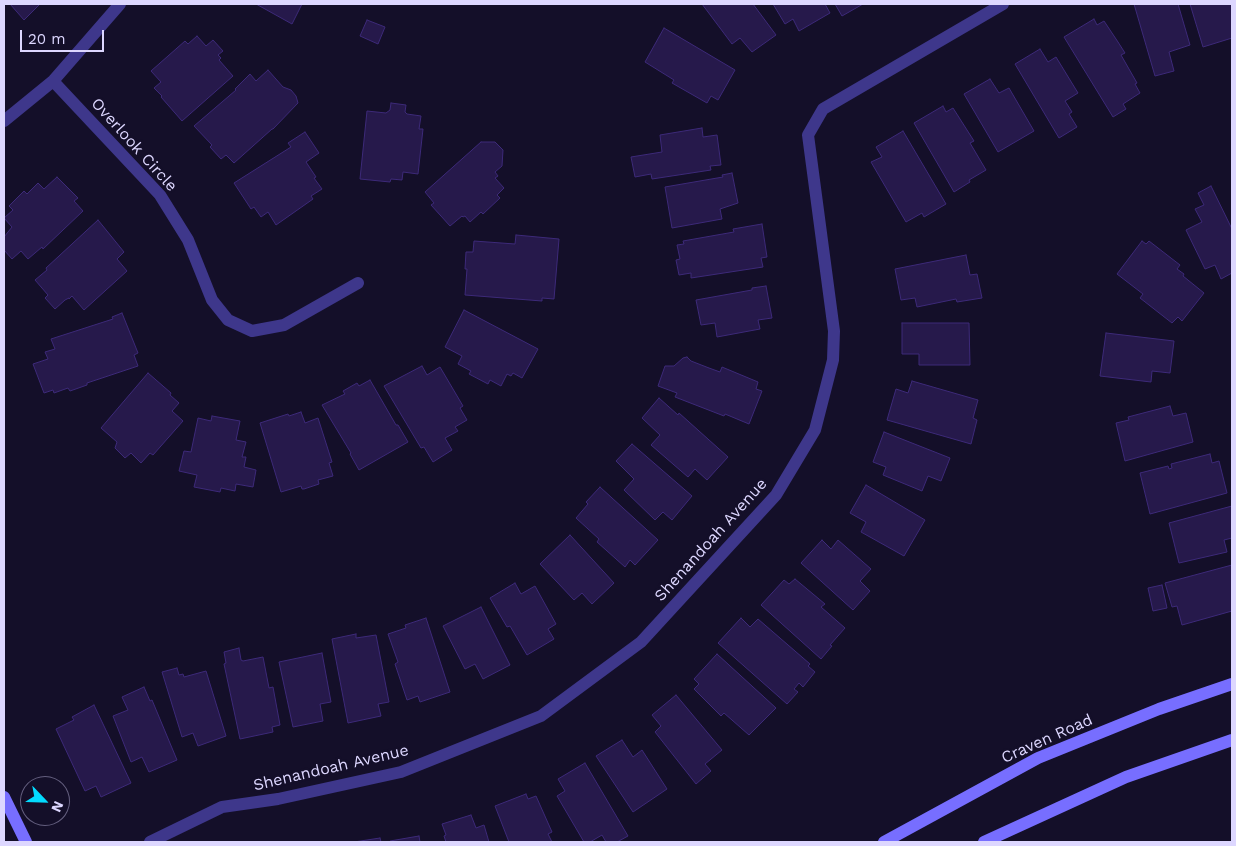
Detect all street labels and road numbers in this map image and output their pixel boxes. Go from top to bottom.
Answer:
street label: Overlook Circle [87,94,181,196]
street label: Shenandoah Avenue [651,475,771,605]
street label: Craven Road [998,710,1096,768]
street label: Shenandoah Avenue [251,741,411,795]

